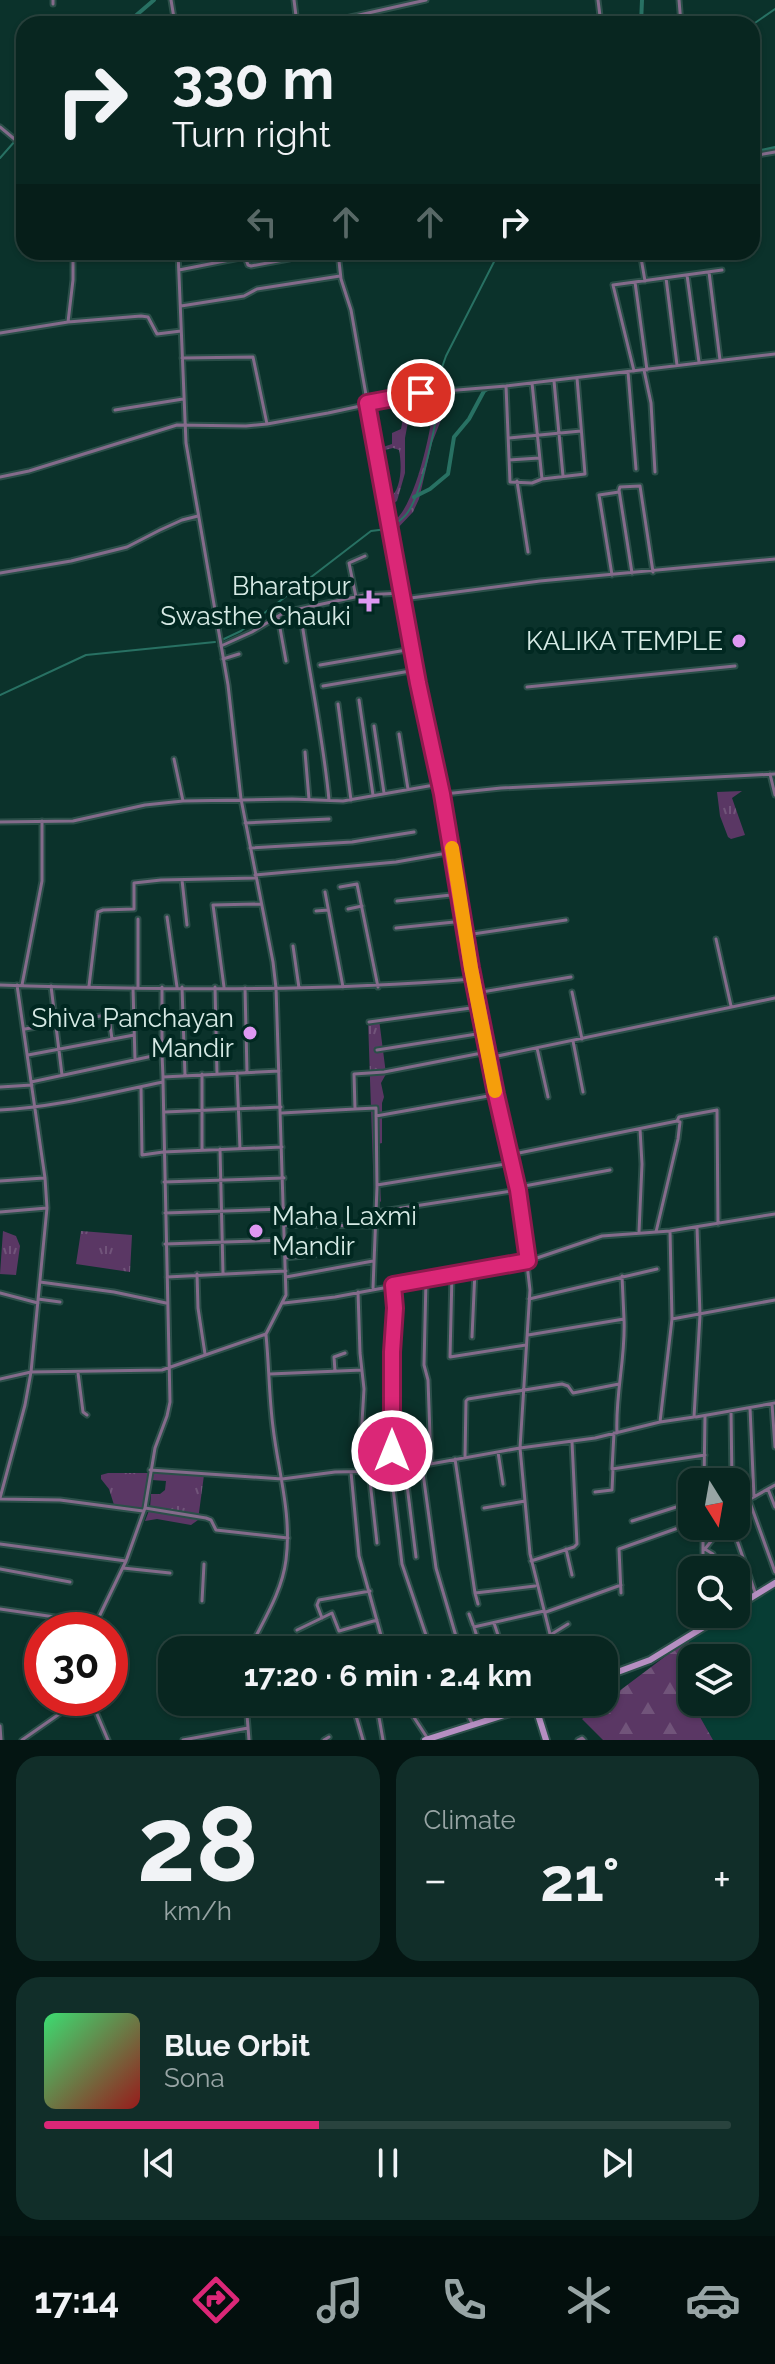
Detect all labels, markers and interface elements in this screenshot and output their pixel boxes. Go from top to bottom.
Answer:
text: 330 m [172,46,334,112]
icon: right [40,48,144,152]
text: Turn right [172,113,331,155]
icon: left [240,200,284,244]
icon: ahead [324,200,368,244]
icon: ahead [408,200,452,244]
icon: right [492,200,536,244]
pin [387,359,455,427]
icon: arrive [399,371,443,415]
place label: Bharatpur Swasthe Chauki [160,571,351,631]
marker: Bharatpur Swasthe Chauki [358,590,380,612]
place label: KALIKA TEMPLE [526,626,723,656]
marker: KALIKA TEMPLE [730,632,748,650]
place label: Shiva Panchayan Mandir [31,1003,234,1063]
marker: Shiva Panchayan Mandir [241,1024,259,1042]
place label: Maha Laxmi Mandir [272,1201,417,1261]
marker: Maha Laxmi Mandir [247,1222,265,1240]
position arrow [350,1409,434,1493]
north arrow [678,1468,750,1540]
map controls [678,1468,750,1716]
button: search [678,1556,750,1628]
speed limit sign: 30 [24,1612,128,1716]
button: layers [678,1644,750,1716]
text: 17:20 · 6 min · 2.4 km [244,1658,532,1693]
text: 28 [137,1783,258,1905]
text: Climate [424,1805,516,1835]
text: 21° [540,1845,620,1915]
text: − [424,1854,447,1905]
text: + [713,1854,731,1905]
text: km/h [163,1896,232,1926]
text: Blue Orbit [164,2028,310,2063]
text: Sona [164,2063,225,2093]
icon: previous [137,2141,181,2185]
icon: pause [366,2141,410,2185]
icon: next [595,2141,639,2185]
icon: directions [188,2272,244,2328]
icon: music [312,2272,368,2328]
icon: phone [436,2272,492,2328]
icon: climate [561,2272,617,2328]
icon: car [685,2272,741,2328]
text: 17:14 [34,2279,119,2321]

